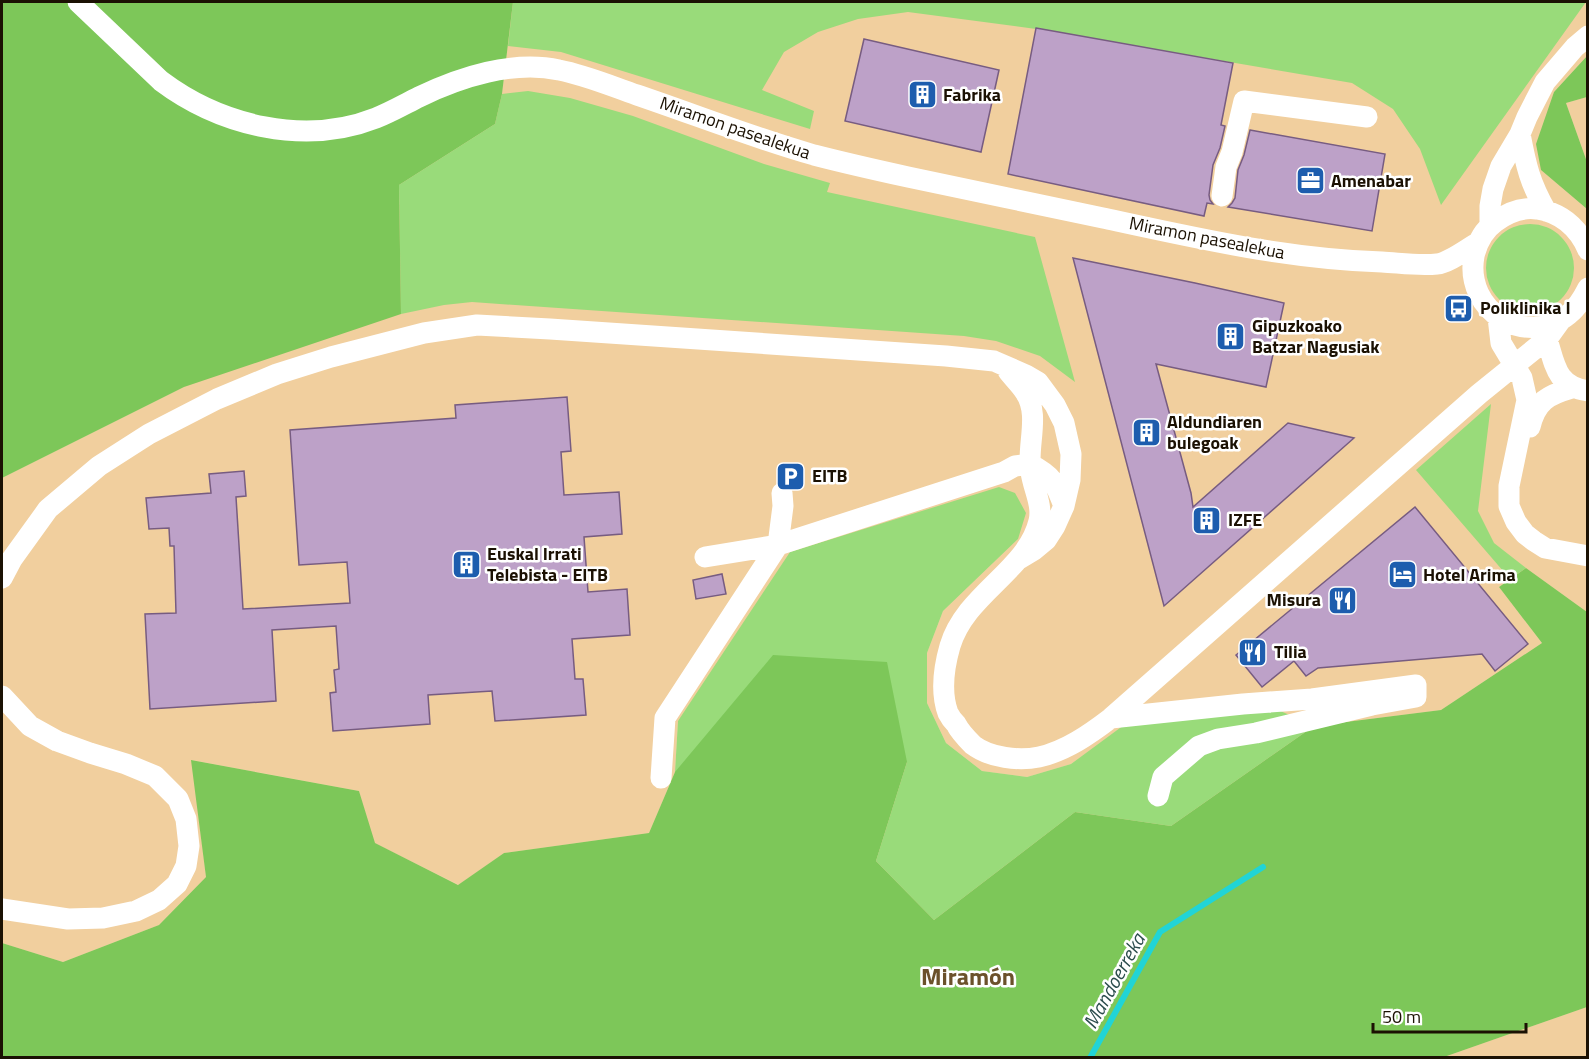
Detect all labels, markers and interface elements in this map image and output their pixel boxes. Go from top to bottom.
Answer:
building icon: Fabrika [906,79,938,111]
place label: Fabrika [943,81,1001,108]
street label: Miramon pasealekua [656,89,814,166]
office icon: Amenabar [1294,165,1326,197]
place label: Amenabar [1331,167,1411,194]
street label: Miramon pasealekua [1127,209,1287,266]
bus stop icon: Poliklinika I [1443,292,1475,324]
place label: Poliklinika I [1480,294,1571,321]
place label: Gipuzkoako Batzar Nagusiak [1252,312,1380,360]
building icon: Gipuzkoako Batzar Nagusiak [1215,320,1247,352]
place label: Aldundiaren bulegoak [1167,408,1262,456]
building icon: Aldundiaren bulegoak [1130,416,1162,448]
parking icon: EITB [775,460,807,492]
place label: EITB [812,462,848,489]
building icon: IZFE [1191,504,1223,536]
place label: IZFE [1228,506,1262,533]
place label: Euskal Irrati Telebista - EITB [487,540,608,588]
building icon: Euskal Irrati Telebista - EITB [450,548,482,580]
hotel icon: Hotel Arima [1386,559,1418,591]
place label: Hotel Arima [1423,561,1516,588]
restaurant icon: Misura [1326,584,1358,616]
place label: Misura [1267,586,1321,613]
restaurant icon: Tilia [1237,636,1269,668]
place label: Tilia [1274,638,1307,665]
water label: Mandoerreka [1075,927,1153,1034]
district label: Miramón [921,958,1015,994]
scale bar [1373,996,1526,1034]
text: 50 m [1382,1003,1421,1030]

